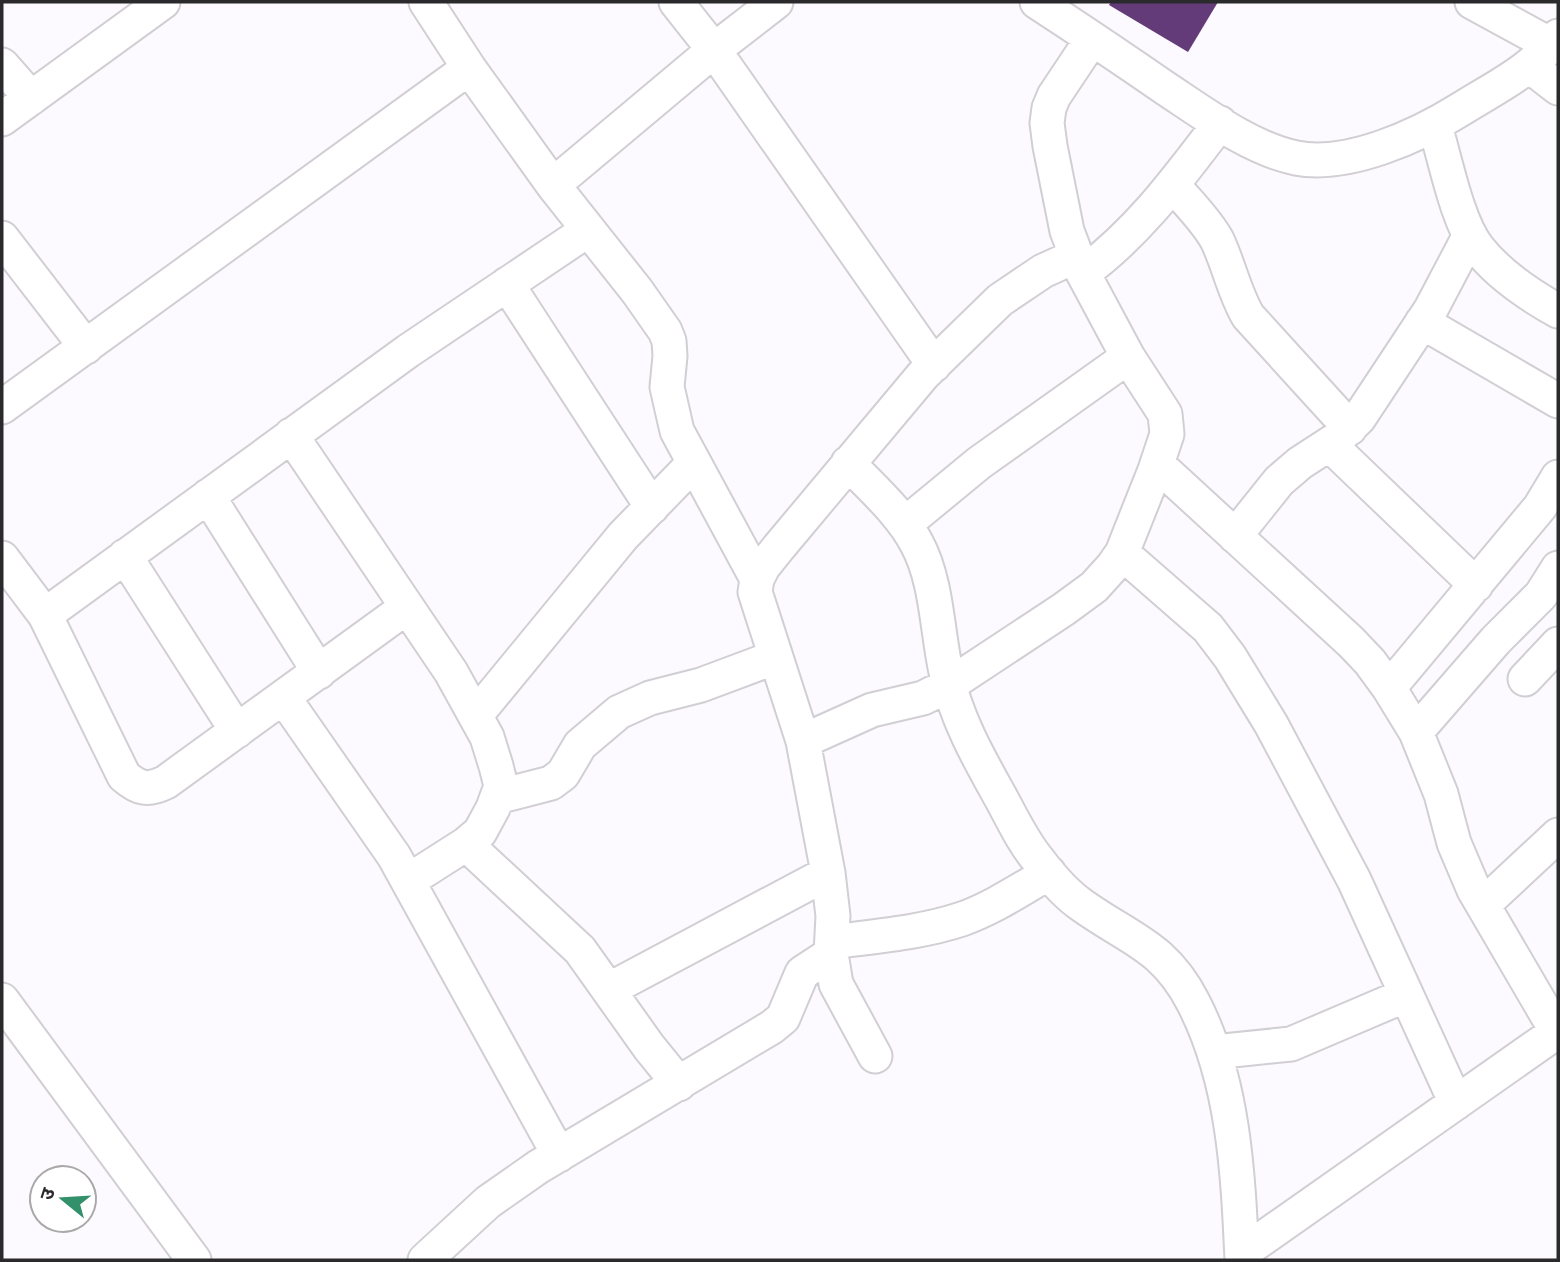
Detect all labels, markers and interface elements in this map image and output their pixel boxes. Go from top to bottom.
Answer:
north arrow [28,1164,98,1234]
text: उ [32,1183,60,1203]

